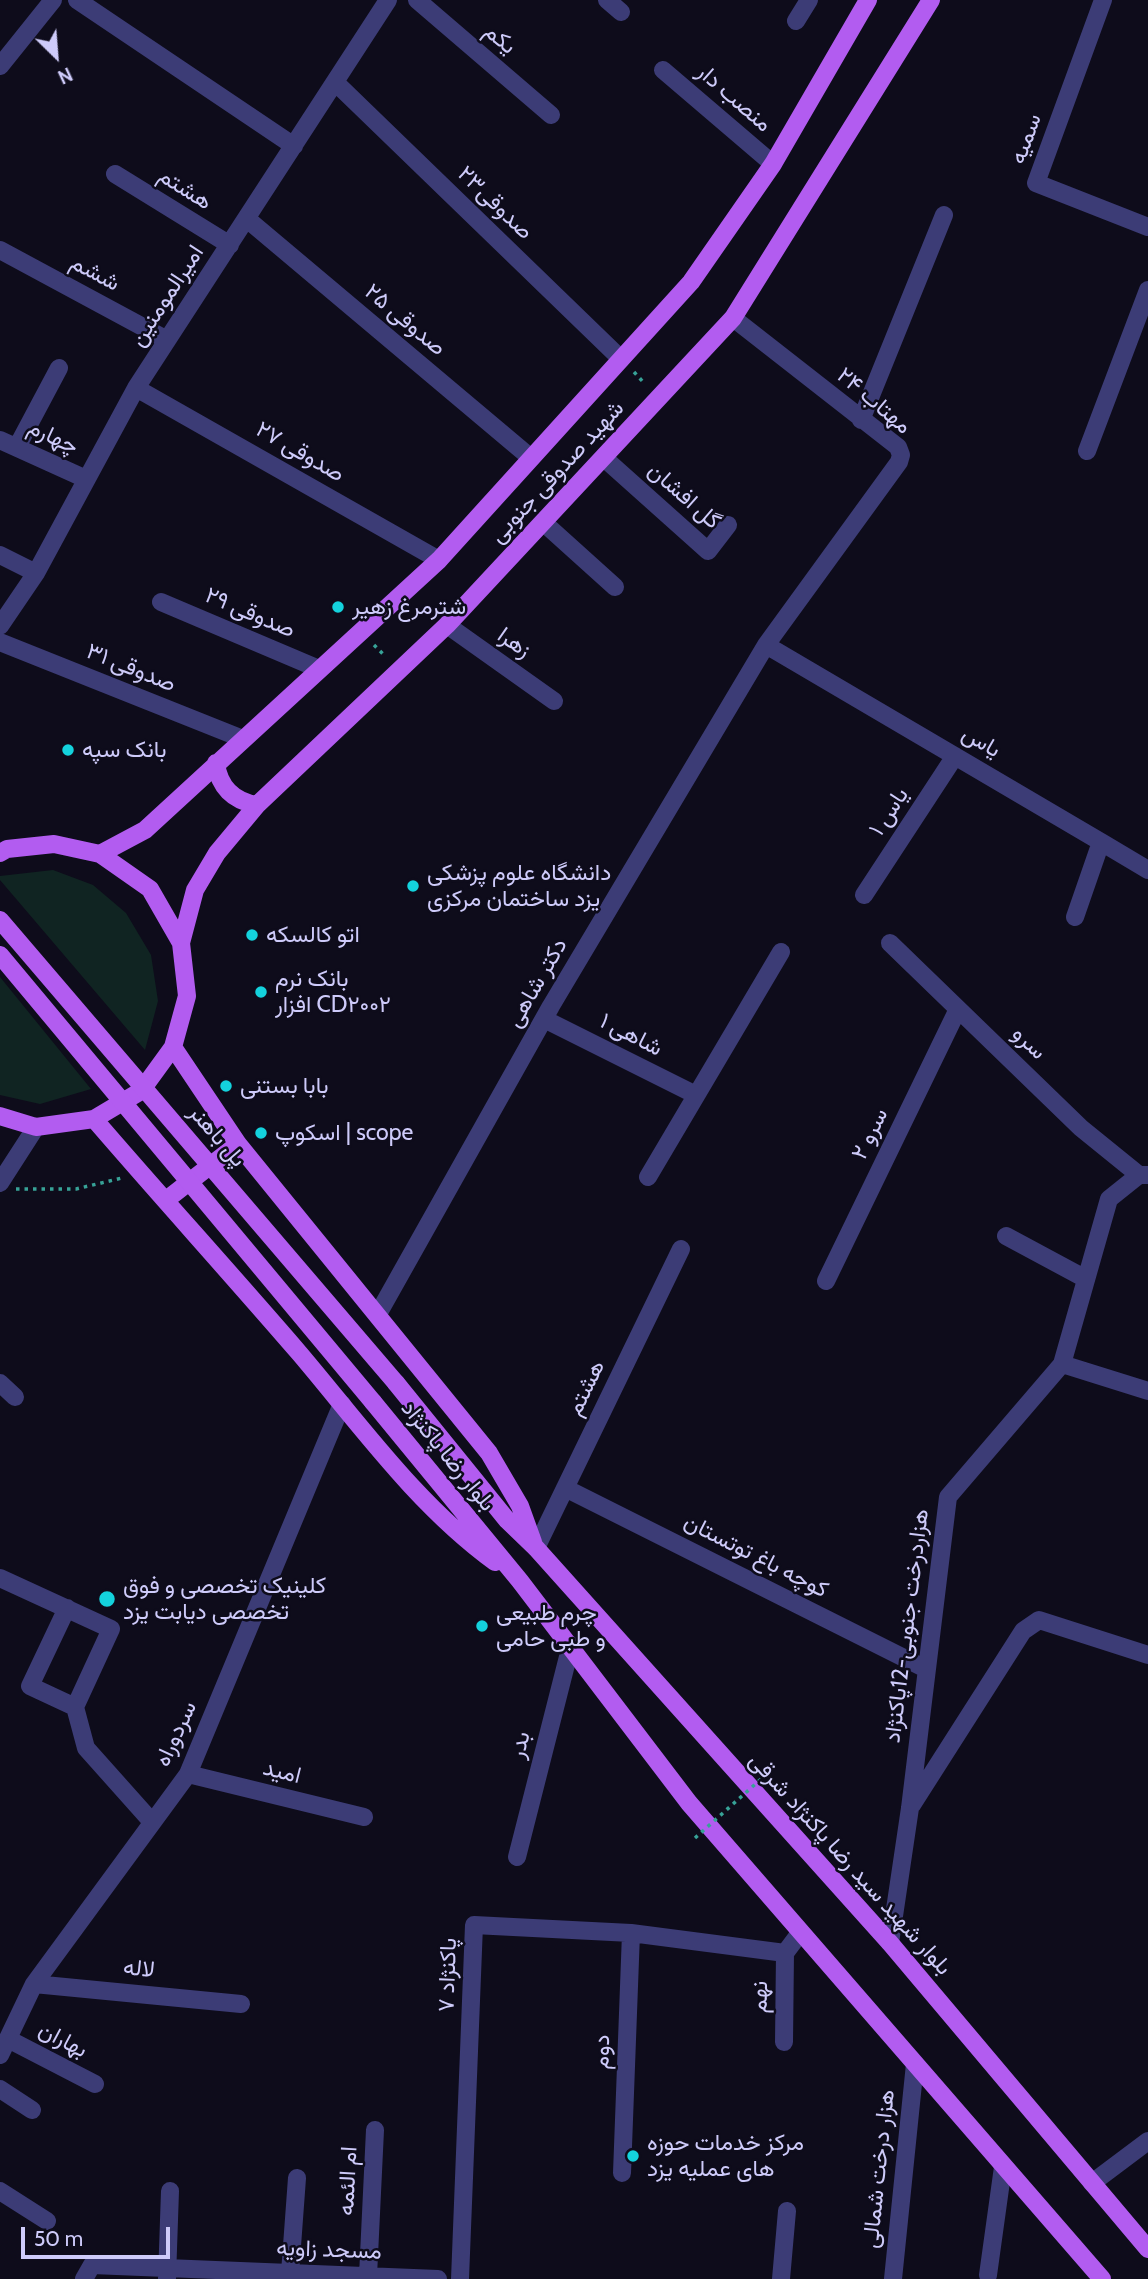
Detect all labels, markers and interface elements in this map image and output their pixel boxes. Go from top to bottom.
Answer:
street label: یکم [478,18,522,60]
north arrow [21,21,91,91]
street label: منصب دار [691,58,777,138]
text: N [54,62,76,89]
street label: سمیه [1004,110,1048,168]
street label: صدوقی۲۳ [451,160,539,246]
street label: هشتم [153,162,217,216]
street label: امیرالمومنین [124,240,210,352]
street label: ششم [66,249,124,297]
street label: صدوقی ۲۵ [359,278,451,362]
street label: مهتاب ۲۴ [831,362,917,440]
street label: شهید صدوقی جنوبی [484,395,630,549]
street label: چهارم [23,413,83,461]
street label: صدوقی ۲۷ [251,416,349,488]
street label: گل افشان [642,457,726,535]
street label: صدوقی ۲۹ [201,582,299,644]
place label: شترمرغ زهیر [352,593,466,621]
marker: شترمرغ زهیر [330,599,346,615]
street label: زهرا [492,622,536,664]
street label: صدوقی ۳۱ [82,638,180,698]
street label: یاس [957,720,1005,764]
place label: بانک سپه [82,736,167,764]
marker: بانک سپه [60,742,76,758]
street label: یاس ۱ [863,783,915,841]
place label: دانشگاه علوم پزشکی یزد ساختمان مرکزی [427,859,611,913]
marker: دانشگاه علوم پزشکی یزد ساختمان مرکزی [405,878,421,894]
place label: اتو کالسکه [266,921,360,949]
marker: اتو کالسکه [244,927,260,943]
street label: دکتر شاهی [500,934,574,1032]
place label: بانک نرم افزار CD۲۰۰۲ [275,965,391,1019]
marker: بانک نرم افزار CD۲۰۰۲ [253,984,269,1000]
street label: شاهی ۱ [595,1008,667,1062]
street label: سرو [1006,1020,1052,1066]
place label: بابا بستنی [240,1072,328,1100]
marker: بابا بستنی [218,1078,234,1094]
street label: پل باهنر [182,1099,252,1173]
street label: سرو ۲ [846,1104,894,1164]
place label: اسکوپ | scope [275,1119,413,1147]
marker: اسکوپ | scope [253,1125,269,1141]
street label: هشتم [561,1356,611,1420]
street label: بلوار رضا پاکنژاد [395,1395,501,1517]
street label: هزاردرخت جنوبی-12پاکنژاد [879,1507,935,1745]
street label: کوچه باغ توتستان [679,1508,833,1604]
place label: کلینیک تخصصی و فوق تخصصی دیابت یزد [123,1572,326,1626]
marker: کلینیک تخصصی و فوق تخصصی دیابت یزد [97,1589,117,1609]
place label: چرم طبیعی و طبی حامی [496,1599,606,1653]
marker: چرم طبیعی و طبی حامی [474,1618,490,1634]
street label: سردوراه [149,1697,203,1771]
street label: بدر [503,1729,537,1761]
street label: بلوار شهید سید رضا پاکنژاد شرقی [743,1747,957,1981]
street label: امید [260,1754,304,1790]
street label: پاکنژاد ۷ [433,1937,463,2013]
street label: لاله [122,1954,156,1984]
street label: نهم [746,1980,774,2014]
street label: بهاران [34,2016,92,2064]
street label: دوم [588,2034,616,2070]
street label: هزار درخت شمالی [857,2088,901,2250]
place label: مرکز خدمات حوزه های عملیه یزد [647,2129,804,2183]
street label: ام الئمه [332,2146,364,2216]
marker: مرکز خدمات حوزه های عملیه یزد [625,2148,641,2164]
scale bar [24,2212,173,2256]
text: 50 m [34,2226,83,2251]
street label: مسجد زاویه [276,2234,382,2266]

